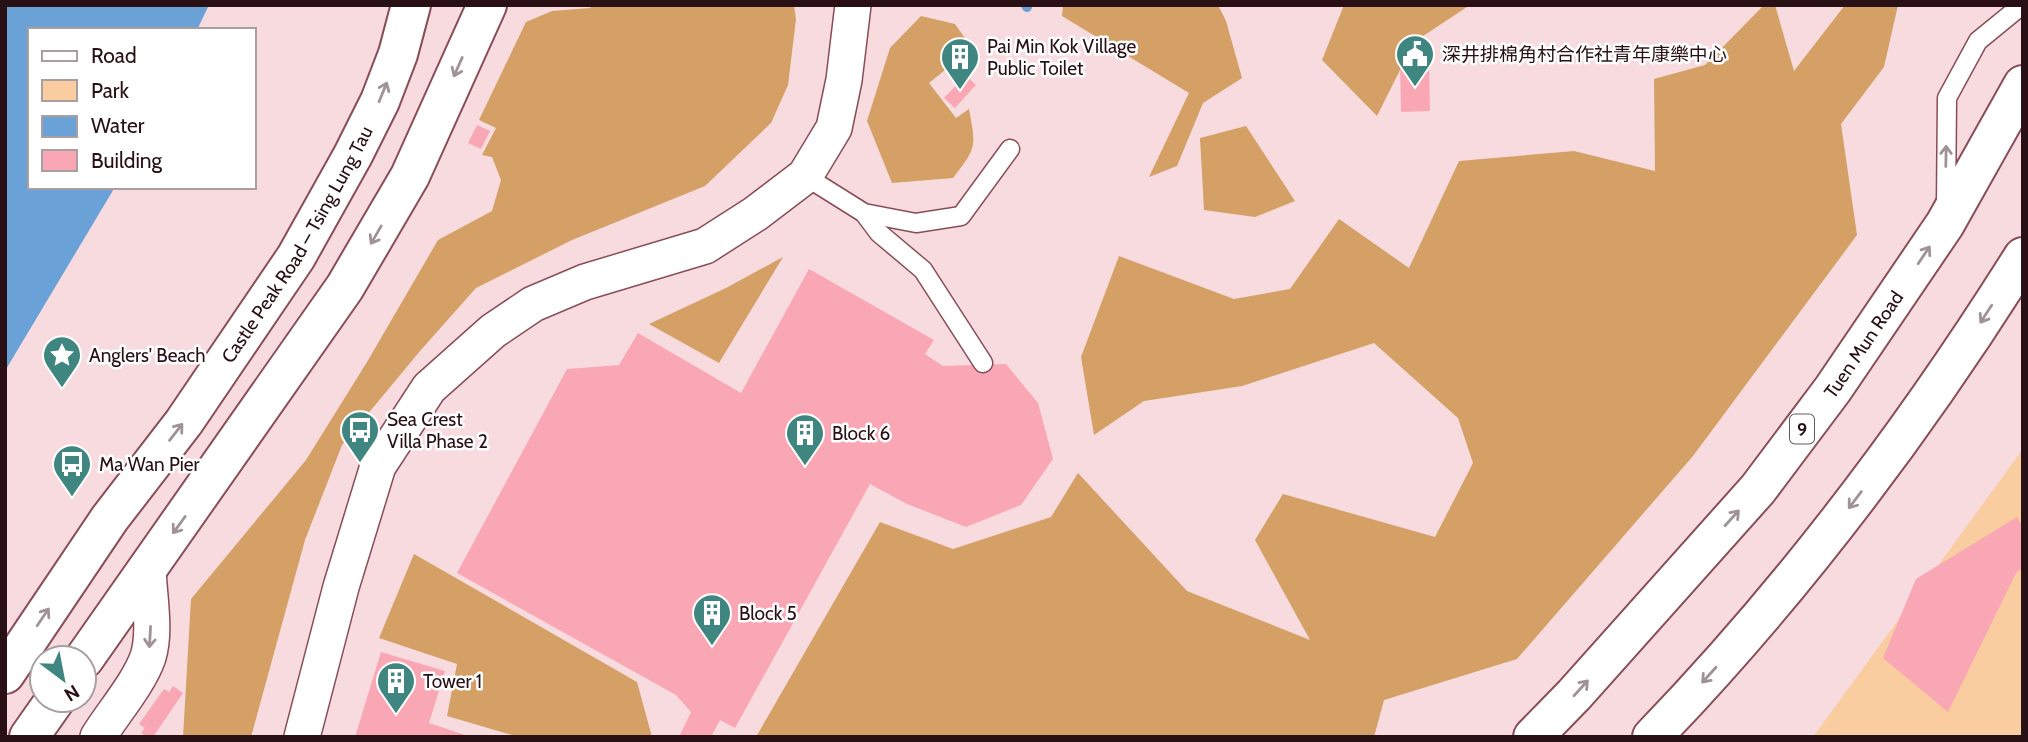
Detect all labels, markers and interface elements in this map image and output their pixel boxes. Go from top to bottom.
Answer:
legend [28,28,256,189]
public building icon: 深井排棉角村合作社青年康樂中心 [1394,33,1436,88]
place label: Pai Min Kok Village Public Toilet [987,35,1137,80]
building icon: Pai Min Kok Village Public Toilet [939,36,981,91]
text: Road [91,43,137,68]
place label: 深井排棉角村合作社青年康樂中心 [1442,43,1727,66]
one-way arrow [451,56,464,77]
text: Park [91,78,129,103]
one-way arrow [377,82,390,104]
text: Water [91,113,145,138]
street label: Castle Peak Road – Tsing Lung Tau [216,122,377,367]
one-way arrow [1939,144,1953,167]
text: Building [91,148,163,173]
one-way arrow [369,225,383,245]
one-way arrow [1917,246,1931,266]
street label: Tuen Mun Road [1819,286,1908,402]
one-way arrow [1979,304,1993,324]
place icon: Anglers' Beach [41,334,83,389]
place label: Anglers' Beach [89,344,205,367]
place label: Sea Crest Villa Phase 2 [387,408,488,453]
bus stop icon: Sea Crest Villa Phase 2 [339,409,381,464]
building icon: Block 6 [784,412,826,467]
road number: 9 [1790,414,1814,444]
place label: Block 6 [832,422,890,445]
one-way arrow [168,423,183,442]
bus stop icon: Ma Wan Pier [51,443,93,498]
place label: Ma Wan Pier [99,453,199,476]
one-way arrow [1848,491,1863,509]
one-way arrow [1724,509,1740,527]
one-way arrow [172,515,186,534]
building icon: Block 5 [691,592,733,647]
place label: Block 5 [739,602,797,625]
one-way arrow [36,608,51,627]
one-way arrow [143,625,156,648]
north arrow [28,644,98,714]
building icon: Tower 1 [375,660,417,715]
one-way arrow [1701,666,1717,684]
place label: Tower 1 [423,670,482,693]
one-way arrow [1573,679,1589,697]
text: N [60,680,84,706]

